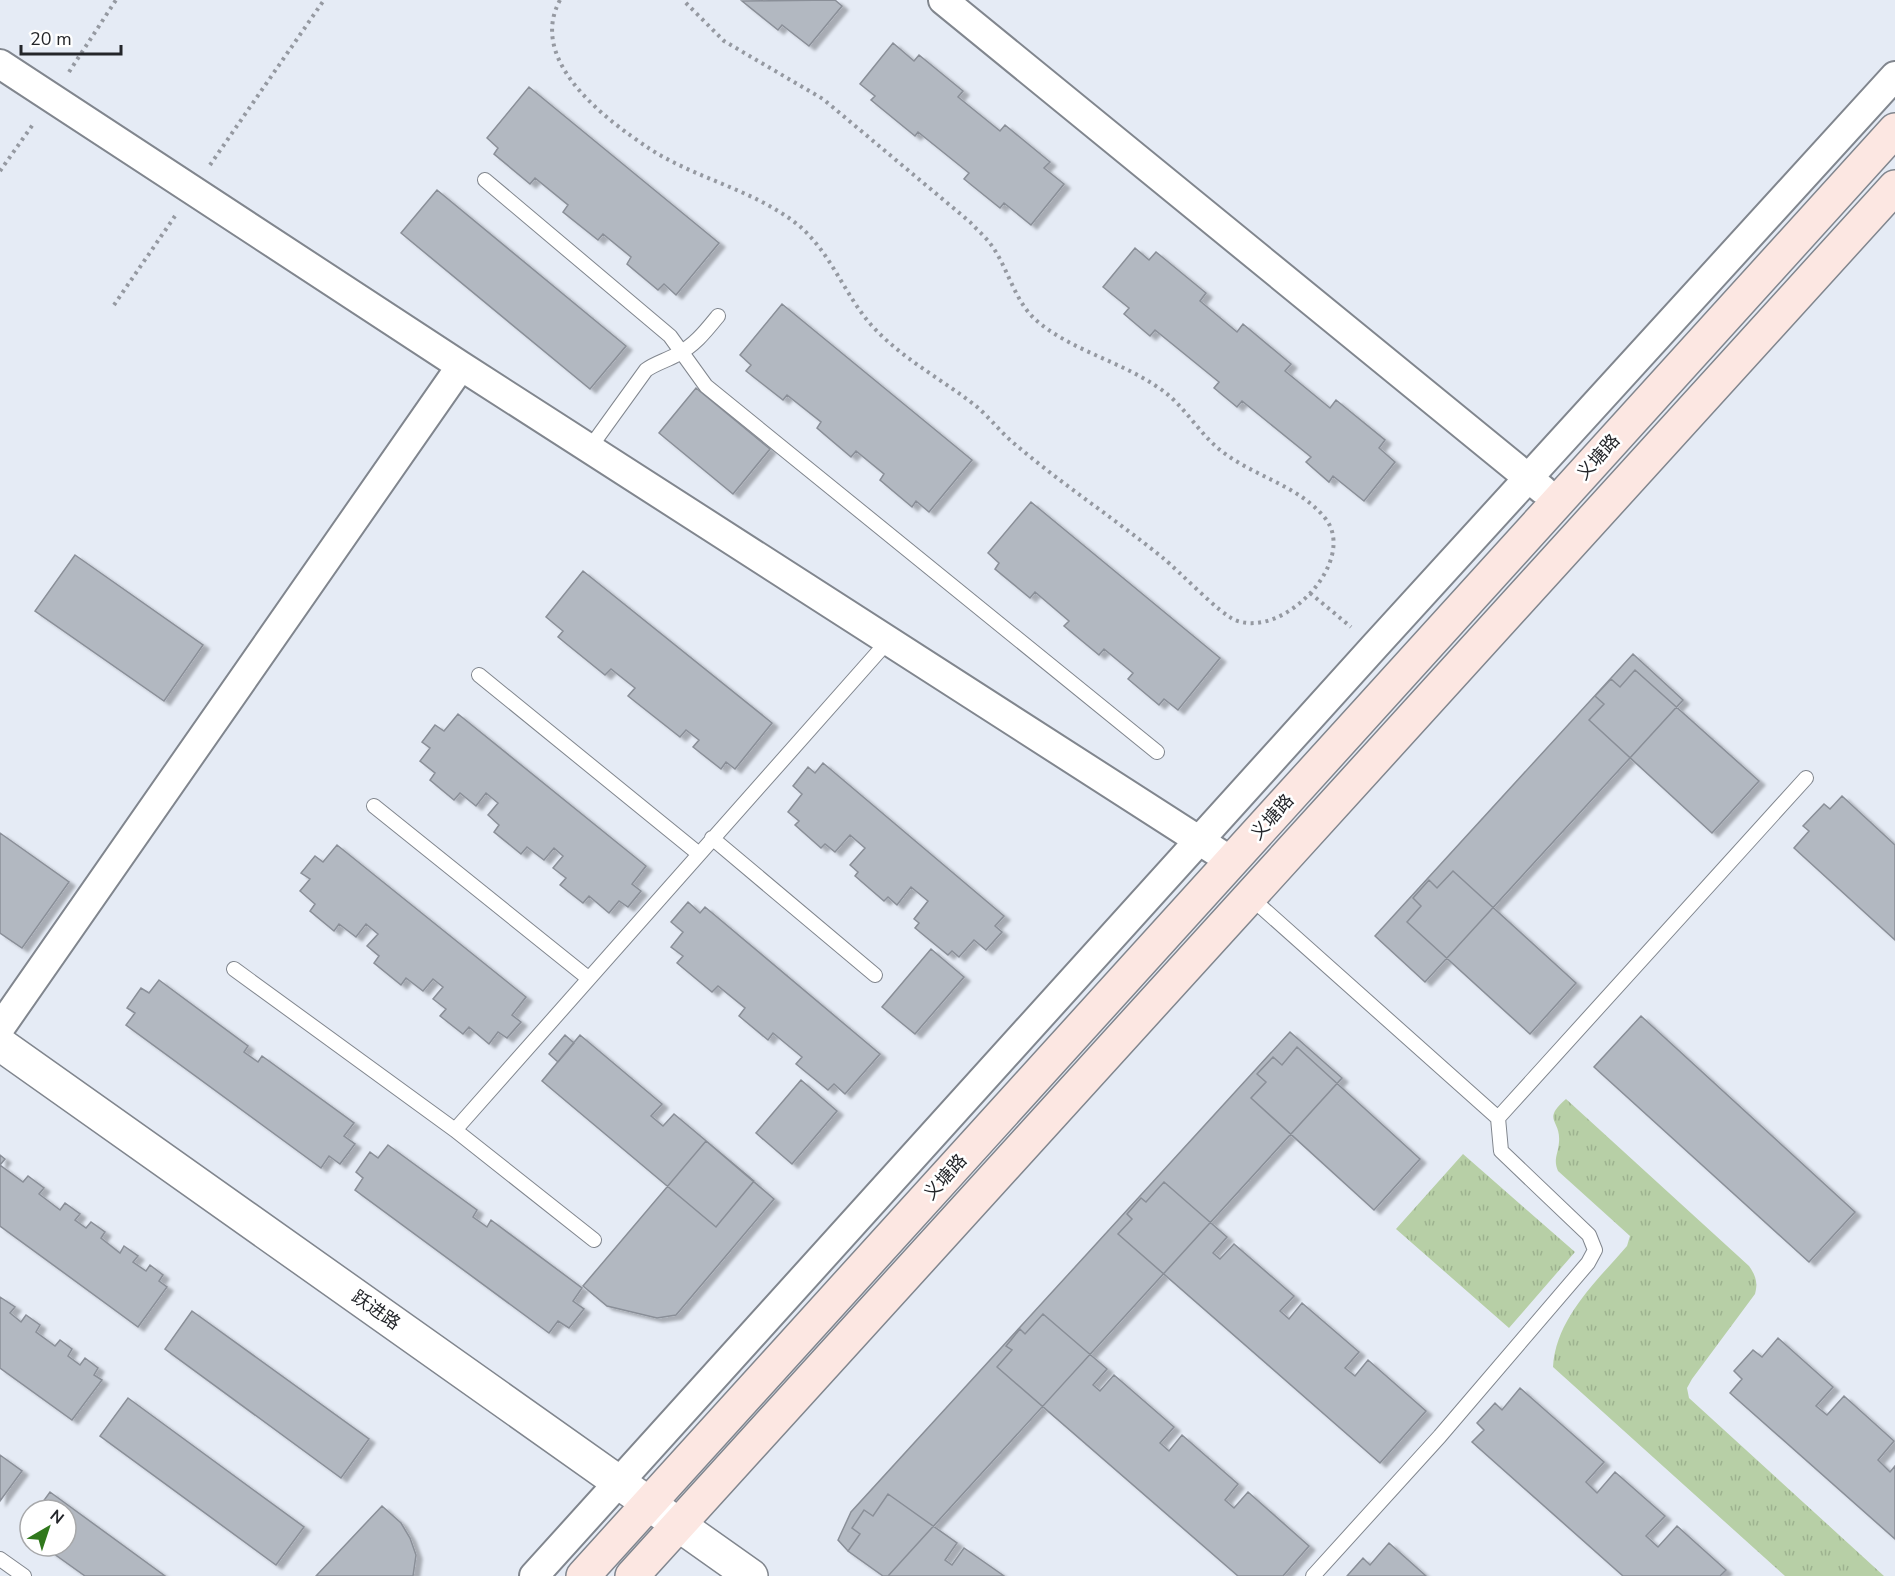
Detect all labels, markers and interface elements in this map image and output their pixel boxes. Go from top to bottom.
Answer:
scale bar [21,18,122,56]
text: 20 m [30,27,72,51]
street label: 义塘路 [1571,429,1625,485]
street label: 义塘路 [1245,789,1299,845]
street label: 义塘路 [918,1149,972,1205]
street label: 跃进路 [347,1285,405,1335]
north arrow [18,1498,78,1558]
text: N [45,1505,68,1529]

